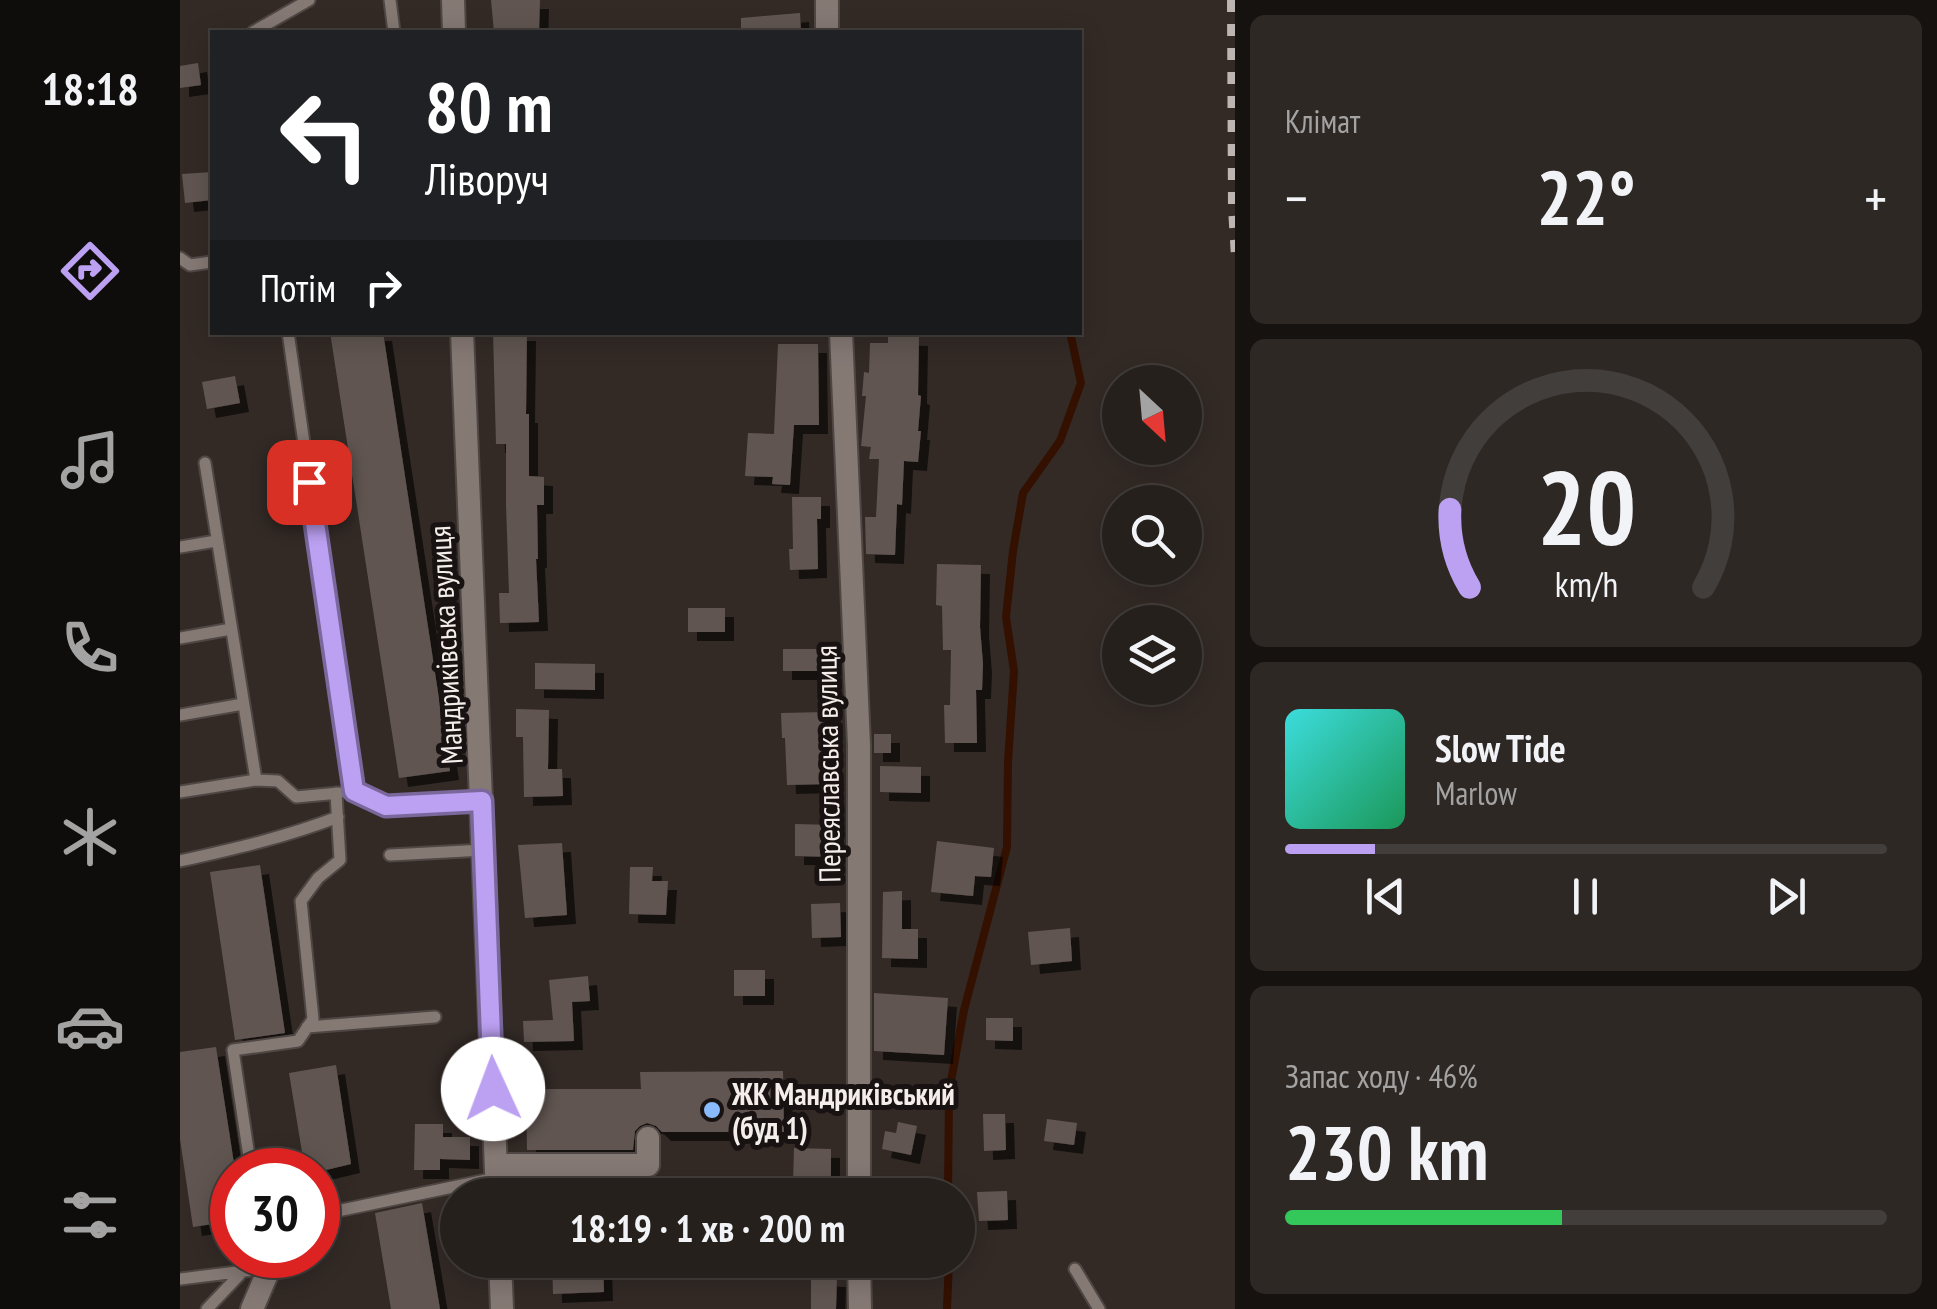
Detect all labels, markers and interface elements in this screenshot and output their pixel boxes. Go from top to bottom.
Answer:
text: 18:18 [41,59,139,117]
text: 80 m [425,61,553,151]
icon: left [260,70,390,200]
text: Клімат [1285,100,1360,142]
text: Ліворуч [425,149,549,207]
text: 22° [1536,149,1636,246]
text: − [1285,162,1308,233]
text: + [1864,162,1887,233]
icon: directions [55,236,125,306]
icon: right [356,260,411,315]
text: Потім [260,263,336,312]
north arrow [1102,365,1202,465]
map controls [1102,365,1202,705]
icon: music [55,425,125,495]
text: 20 [1536,439,1636,574]
pin [267,440,352,525]
icon: arrive [282,455,337,510]
button: search [1102,485,1202,585]
street label: Мандриківська вулиця [419,525,471,765]
text: km/h [1554,561,1618,607]
button: layers [1102,605,1202,705]
icon: phone [55,613,125,683]
street label: Переяславська вулиця [805,645,849,883]
text: Slow Tide [1435,723,1566,772]
text: Marlow [1435,772,1517,814]
icon: climate [55,802,125,872]
icon: previous [1358,869,1413,924]
icon: pause [1558,869,1613,924]
icon: next [1759,869,1814,924]
icon: car [55,991,125,1061]
position arrow [441,1037,545,1141]
text: Запас ходу · 46% [1285,1055,1478,1097]
place label: ЖК Мандриківський (буд 1) [731,1074,955,1147]
marker: ЖК Мандриківський (буд 1) [701,1099,723,1121]
text: 230 km [1285,1104,1489,1201]
speed limit sign: 30 [210,1148,340,1278]
icon: filters [55,1180,125,1250]
text: 18:19 · 1 хв · 200 m [570,1203,845,1252]

